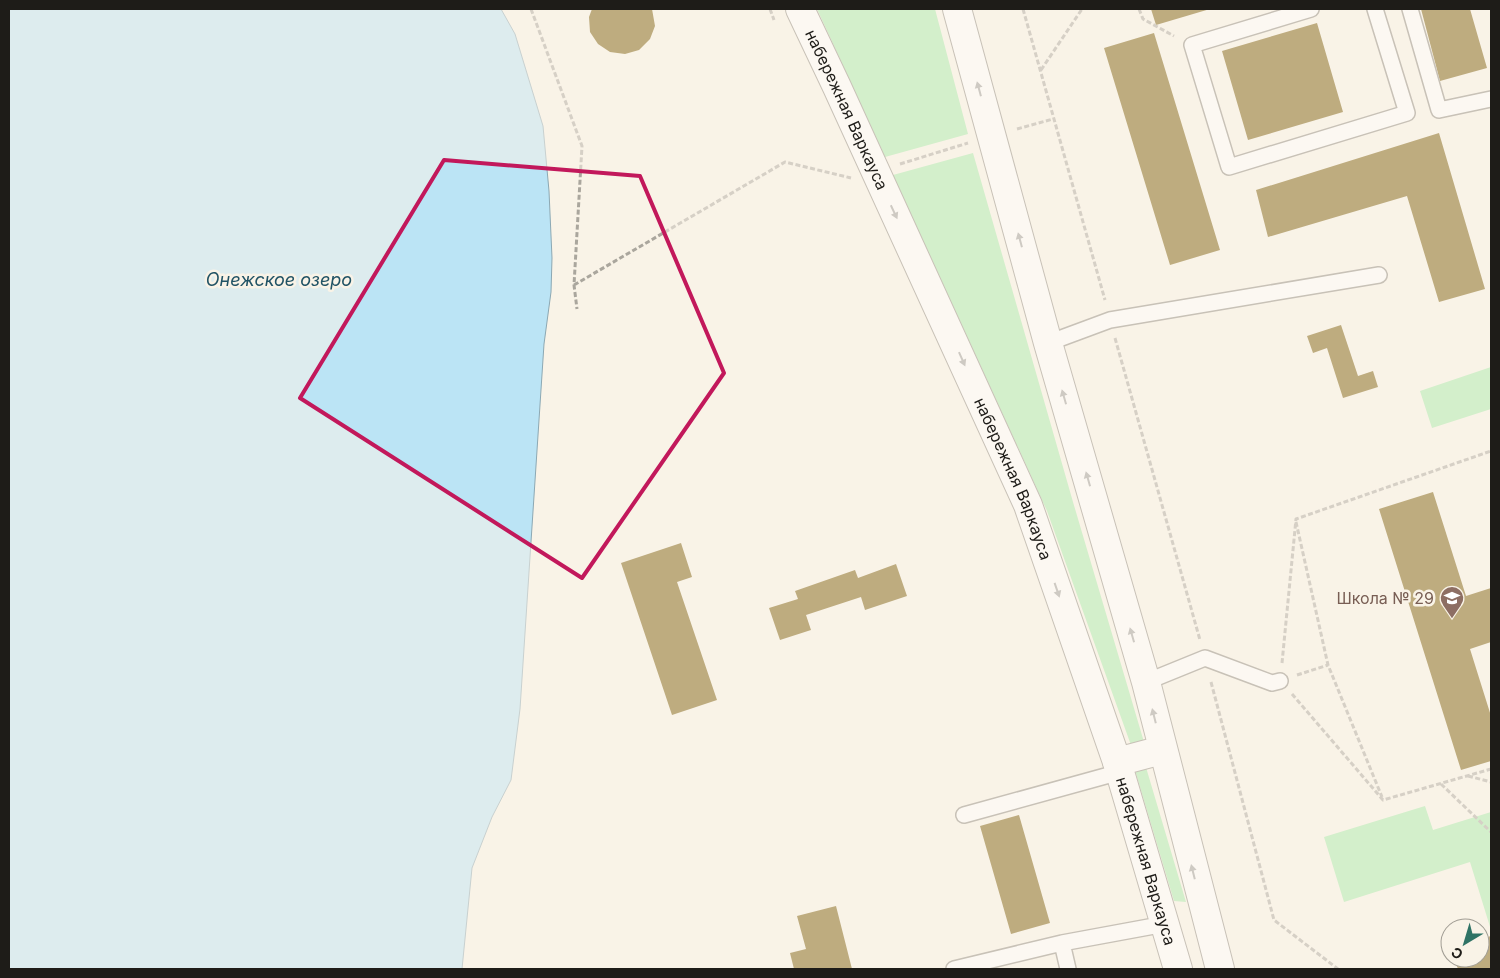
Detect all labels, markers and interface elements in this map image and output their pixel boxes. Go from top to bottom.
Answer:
street label: набережная Варкауса [801,26,893,193]
one-way arrow [975,82,983,97]
one-way arrow [891,205,899,219]
one-way arrow [1016,232,1024,247]
water label: Онежское озеро [206,269,352,290]
one-way arrow [958,352,966,366]
one-way arrow [1060,389,1068,404]
street label: набережная Варкауса [970,394,1056,562]
one-way arrow [1083,471,1091,486]
one-way arrow [1054,583,1061,598]
school or university icon: Школа № 29 [1439,585,1465,619]
place label: Школа № 29 [1336,588,1434,608]
one-way arrow [1128,628,1136,643]
one-way arrow [1150,709,1158,724]
street label: набережная Варкауса [1112,774,1180,947]
one-way arrow [1189,864,1197,879]
north arrow [1440,918,1490,968]
text: С [1447,944,1466,964]

